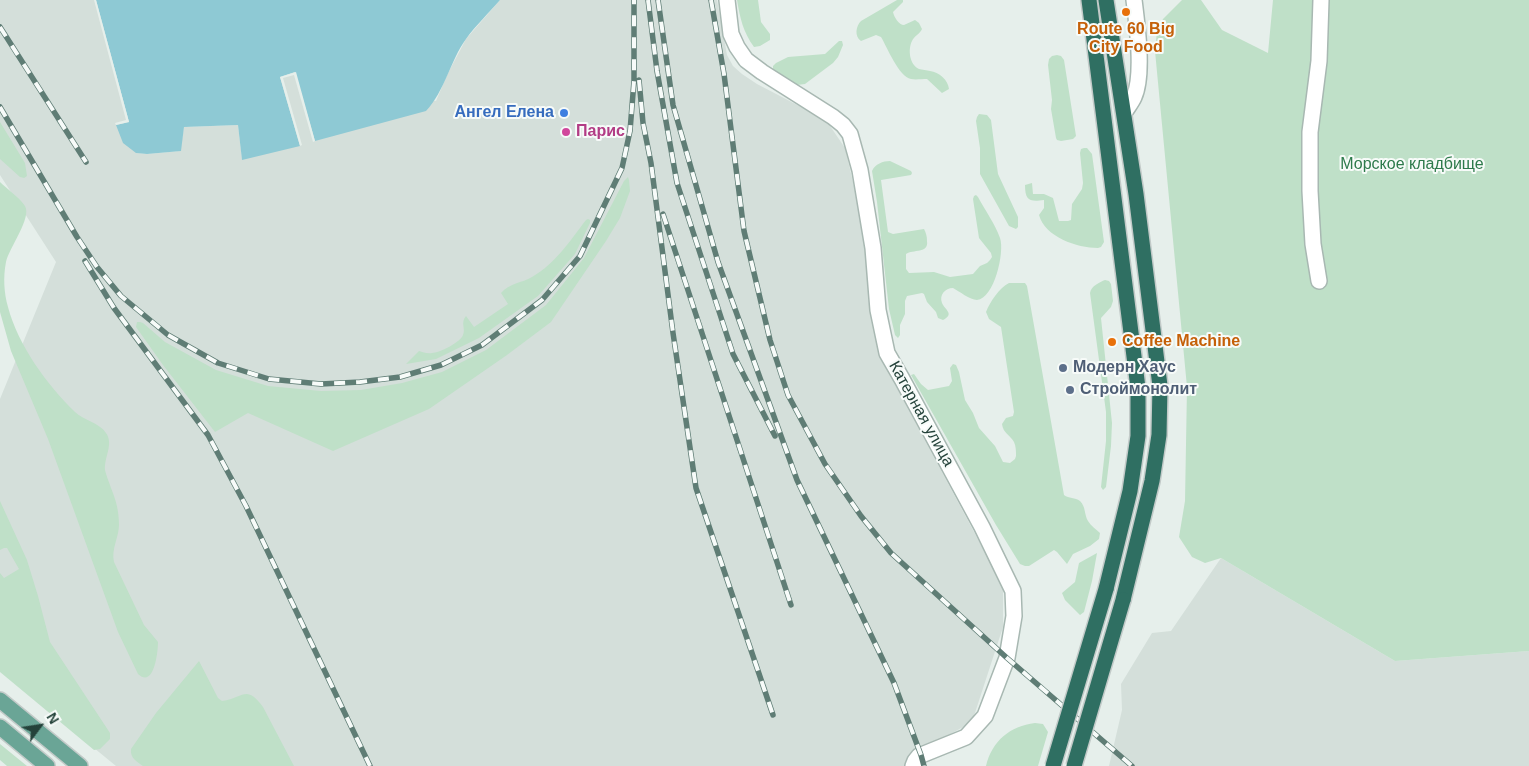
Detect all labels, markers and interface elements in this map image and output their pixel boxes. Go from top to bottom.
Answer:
marker: Route 60 Big City Food [1120,6,1132,18]
place label: Route 60 Big City Food [1077,20,1175,58]
place label: Ангел Елена [455,103,554,123]
marker: Ангел Елена [558,107,570,119]
place label: Парис [576,122,625,142]
marker: Парис [560,126,572,138]
park label: Морское кладбище [1340,155,1484,175]
place label: Coffee Machine [1122,332,1240,352]
marker: Coffee Machine [1106,336,1118,348]
street label: Катерная улица [884,358,958,470]
place label: Модерн Хаус [1073,358,1176,378]
marker: Модерн Хаус [1057,362,1069,374]
place label: Строймонолит [1080,380,1197,400]
marker: Строймонолит [1064,384,1076,396]
north arrow [15,701,65,751]
text: N [43,710,62,727]

